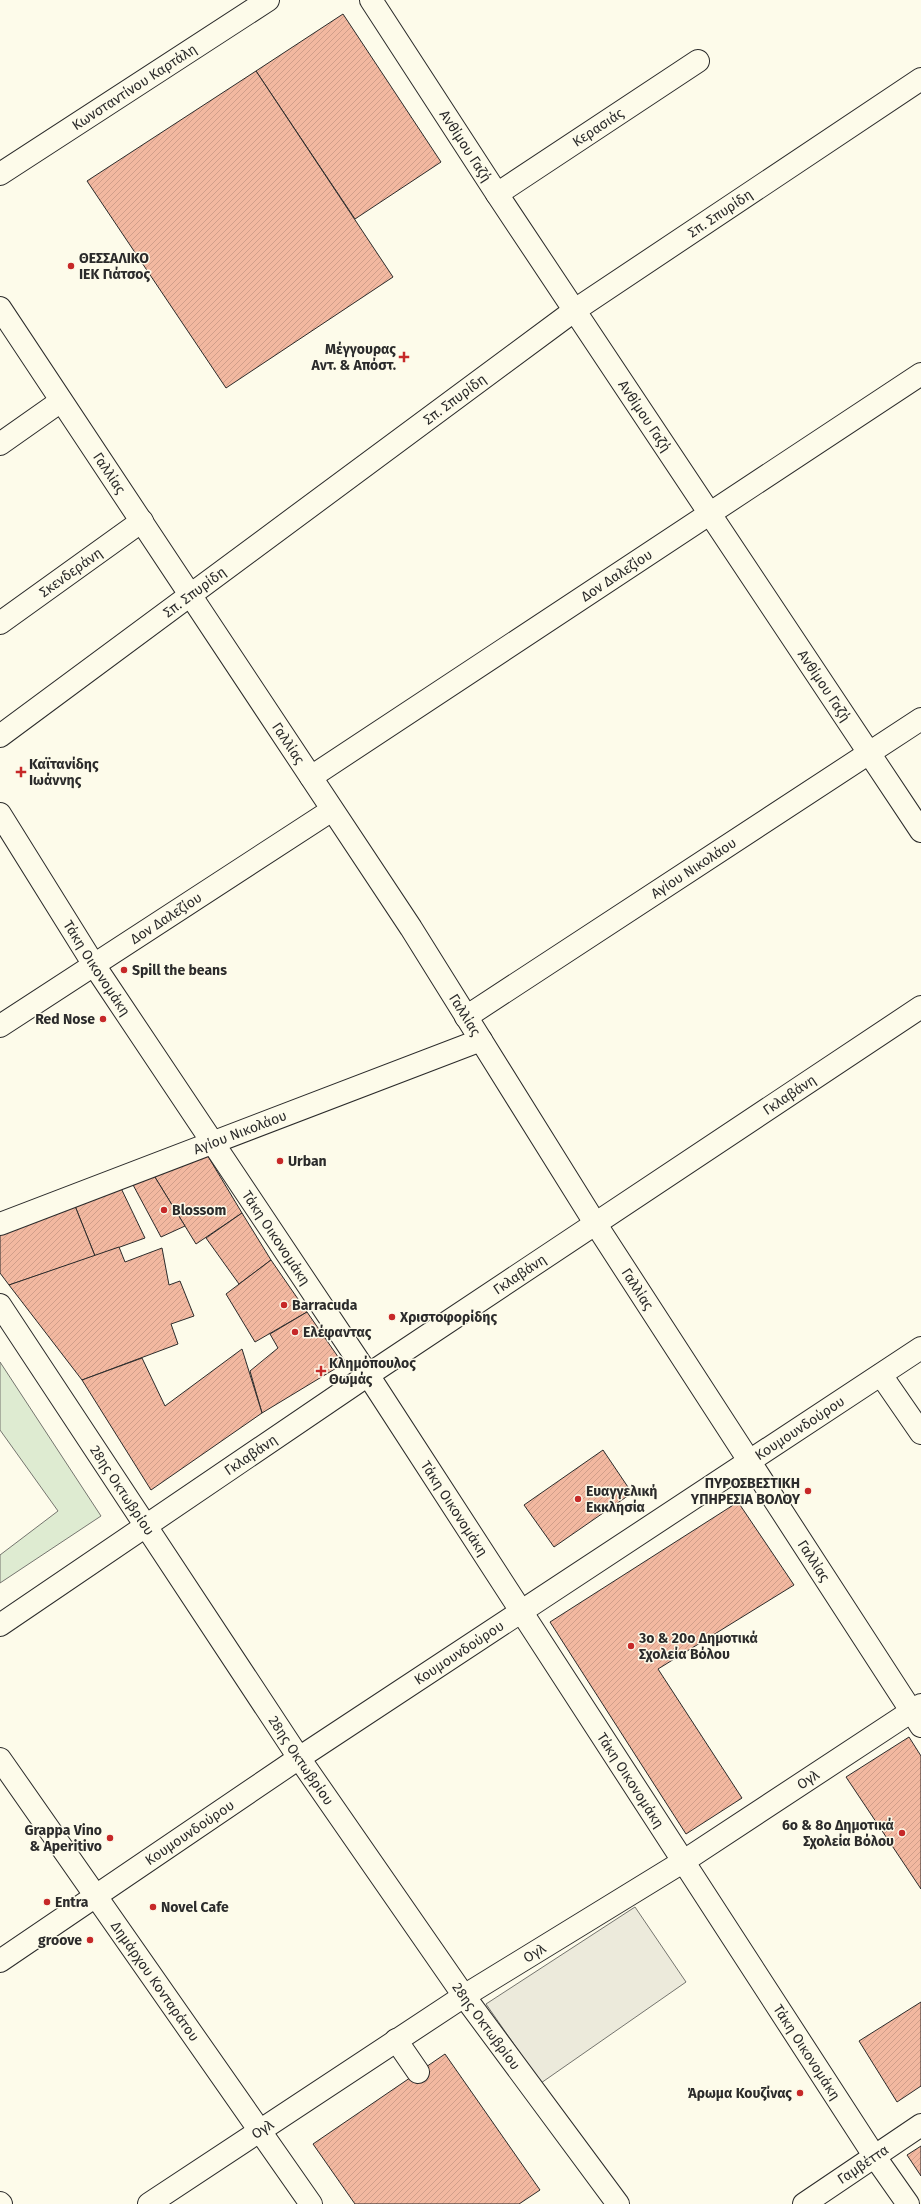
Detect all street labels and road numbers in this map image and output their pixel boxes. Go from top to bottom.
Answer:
street label: Κωνσταντίνου Καρτάλη [69,40,200,134]
street label: Κερασιάς [569,104,627,150]
street label: Ανθίμου Γαζή [436,107,495,185]
street label: Σπ. Σπυρίδη [685,186,756,241]
street label: Σπ. Σπυρίδη [420,370,490,428]
street label: Ανθίμου Γαζή [615,377,675,455]
street label: Γαλλίας [90,449,130,497]
street label: Σκενδεράνη [36,544,105,601]
street label: Δον Δαλεζίου [577,546,655,605]
street label: Σπ. Σπυρίδη [160,563,229,621]
street label: Ανθίμου Γαζή [794,647,854,725]
street label: Γαλλίας [269,719,309,767]
street label: Αγίου Νικολάου [648,834,739,902]
street label: Δον Δαλεζίου [127,889,205,947]
street label: Τάκη Οικονομάκη [60,917,134,1019]
street label: Γαλλίας [446,991,485,1039]
street label: Γκλαβάνη [760,1071,819,1118]
street label: Αγίου Νικολάου [191,1107,289,1158]
street label: Τάκη Οικονομάκη [239,1187,314,1288]
street label: Γκλαβάνη [490,1250,549,1298]
street label: Γαλλίας [618,1265,658,1313]
street label: Κουμουνδούρου [752,1392,848,1464]
street label: Γκλαβάνη [221,1431,280,1479]
street label: 28ης Οκτωβρίου [87,1442,158,1538]
street label: Τάκη Οικονομάκη [417,1458,492,1559]
street label: Γαλλίας [794,1537,834,1585]
street label: Κουμουνδούρου [411,1617,507,1688]
street label: 28ης Οκτωβρίου [265,1713,337,1808]
street label: Τάκη Οικονομάκη [594,1729,668,1831]
street label: Ογλ [794,1765,823,1793]
street label: Κουμουνδούρου [142,1796,237,1869]
street label: Δημάρχου Κονταράτου [107,1918,203,2044]
street label: Ογλ [520,1939,550,1966]
street label: 28ης Οκτωβρίου [449,1979,524,2073]
street label: Τάκη Οικονομάκη [770,2001,844,2103]
street label: Ογλ [248,2115,278,2143]
street label: Γαμβέττα [834,2141,892,2188]

